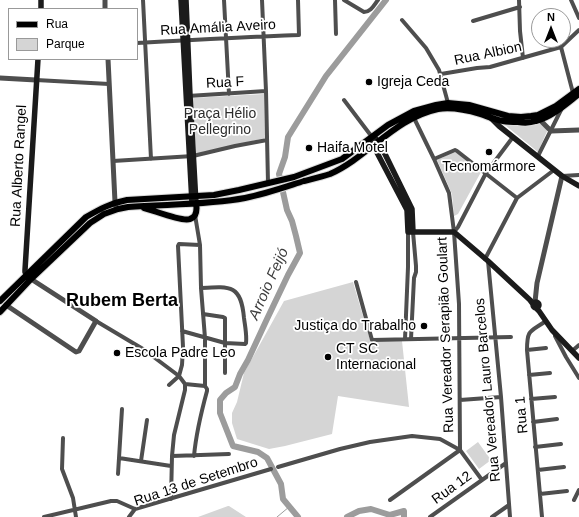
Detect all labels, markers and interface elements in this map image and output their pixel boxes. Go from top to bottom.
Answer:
legend [8,8,138,60]
north arrow [531,8,571,48]
text: N [547,11,555,23]
text: Rua [46,17,68,31]
street label: Rua Amália Aveiro [160,17,276,39]
text: Parque [46,37,85,51]
street label: Rua Albion [453,39,523,69]
street label: Rua F [206,74,244,92]
place label: Igreja Ceda [377,74,449,90]
marker: Igreja Ceda [364,77,374,87]
street label: Rua Alberto Rangel [7,105,31,227]
park label: Praça Hélio Pellegrino [184,106,256,138]
place label: Haifa Motel [317,140,388,156]
marker: Haifa Motel [304,143,314,153]
marker: Tecnomármore [484,147,494,157]
place label: Tecnomármore [442,159,536,175]
street label: Rua Vereador Serapião Goulart [434,237,458,433]
water label: Arroio Feijó [245,245,293,323]
district label: Rubem Berta [66,290,178,312]
street label: Rua Vereador Lauro Barcelos [472,297,504,483]
place label: Justiça do Trabalho [294,318,416,334]
marker: Justiça do Trabalho [419,321,429,331]
place label: CT SC Internacional [336,341,416,374]
place label: Escola Padre Leo [125,345,236,361]
marker: Escola Padre Leo [112,348,122,358]
marker: CT SC Internacional [323,352,333,362]
street label: Rua 1 [512,396,532,434]
street label: Rua 13 de Setembro [132,454,260,510]
street label: Rua 12 [429,468,475,508]

